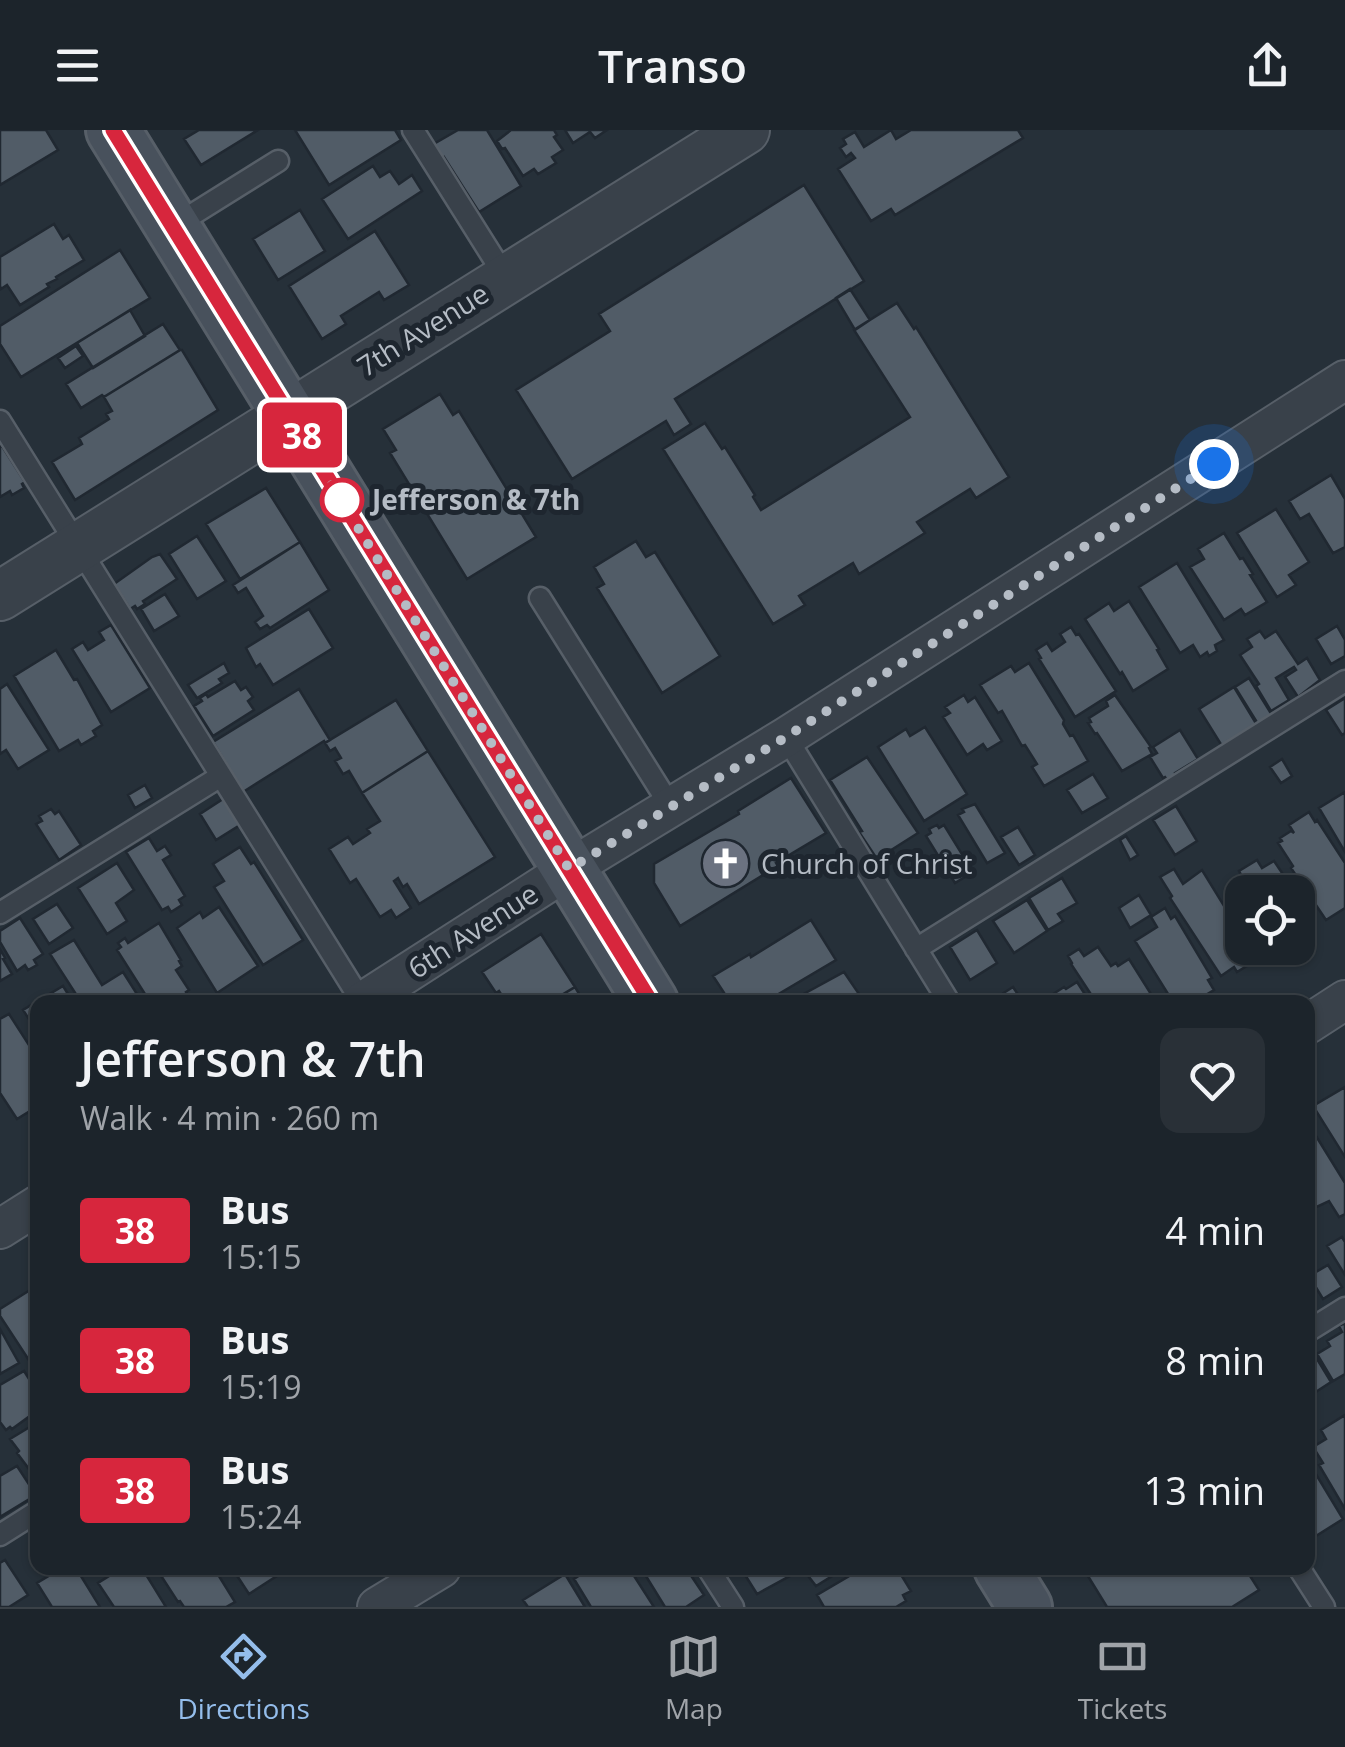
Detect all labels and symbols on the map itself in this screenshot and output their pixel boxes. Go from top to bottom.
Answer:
street label: 7th Avenue [350,274,495,384]
line badge: 38 [257,402,347,468]
your location [1189,439,1239,489]
marker: Jefferson & 7th [321,479,363,521]
place label: Jefferson & 7th [369,480,581,518]
church icon: Church of Christ [700,838,752,890]
place label: Church of Christ [761,844,972,882]
street label: 6th Avenue [400,874,545,986]

